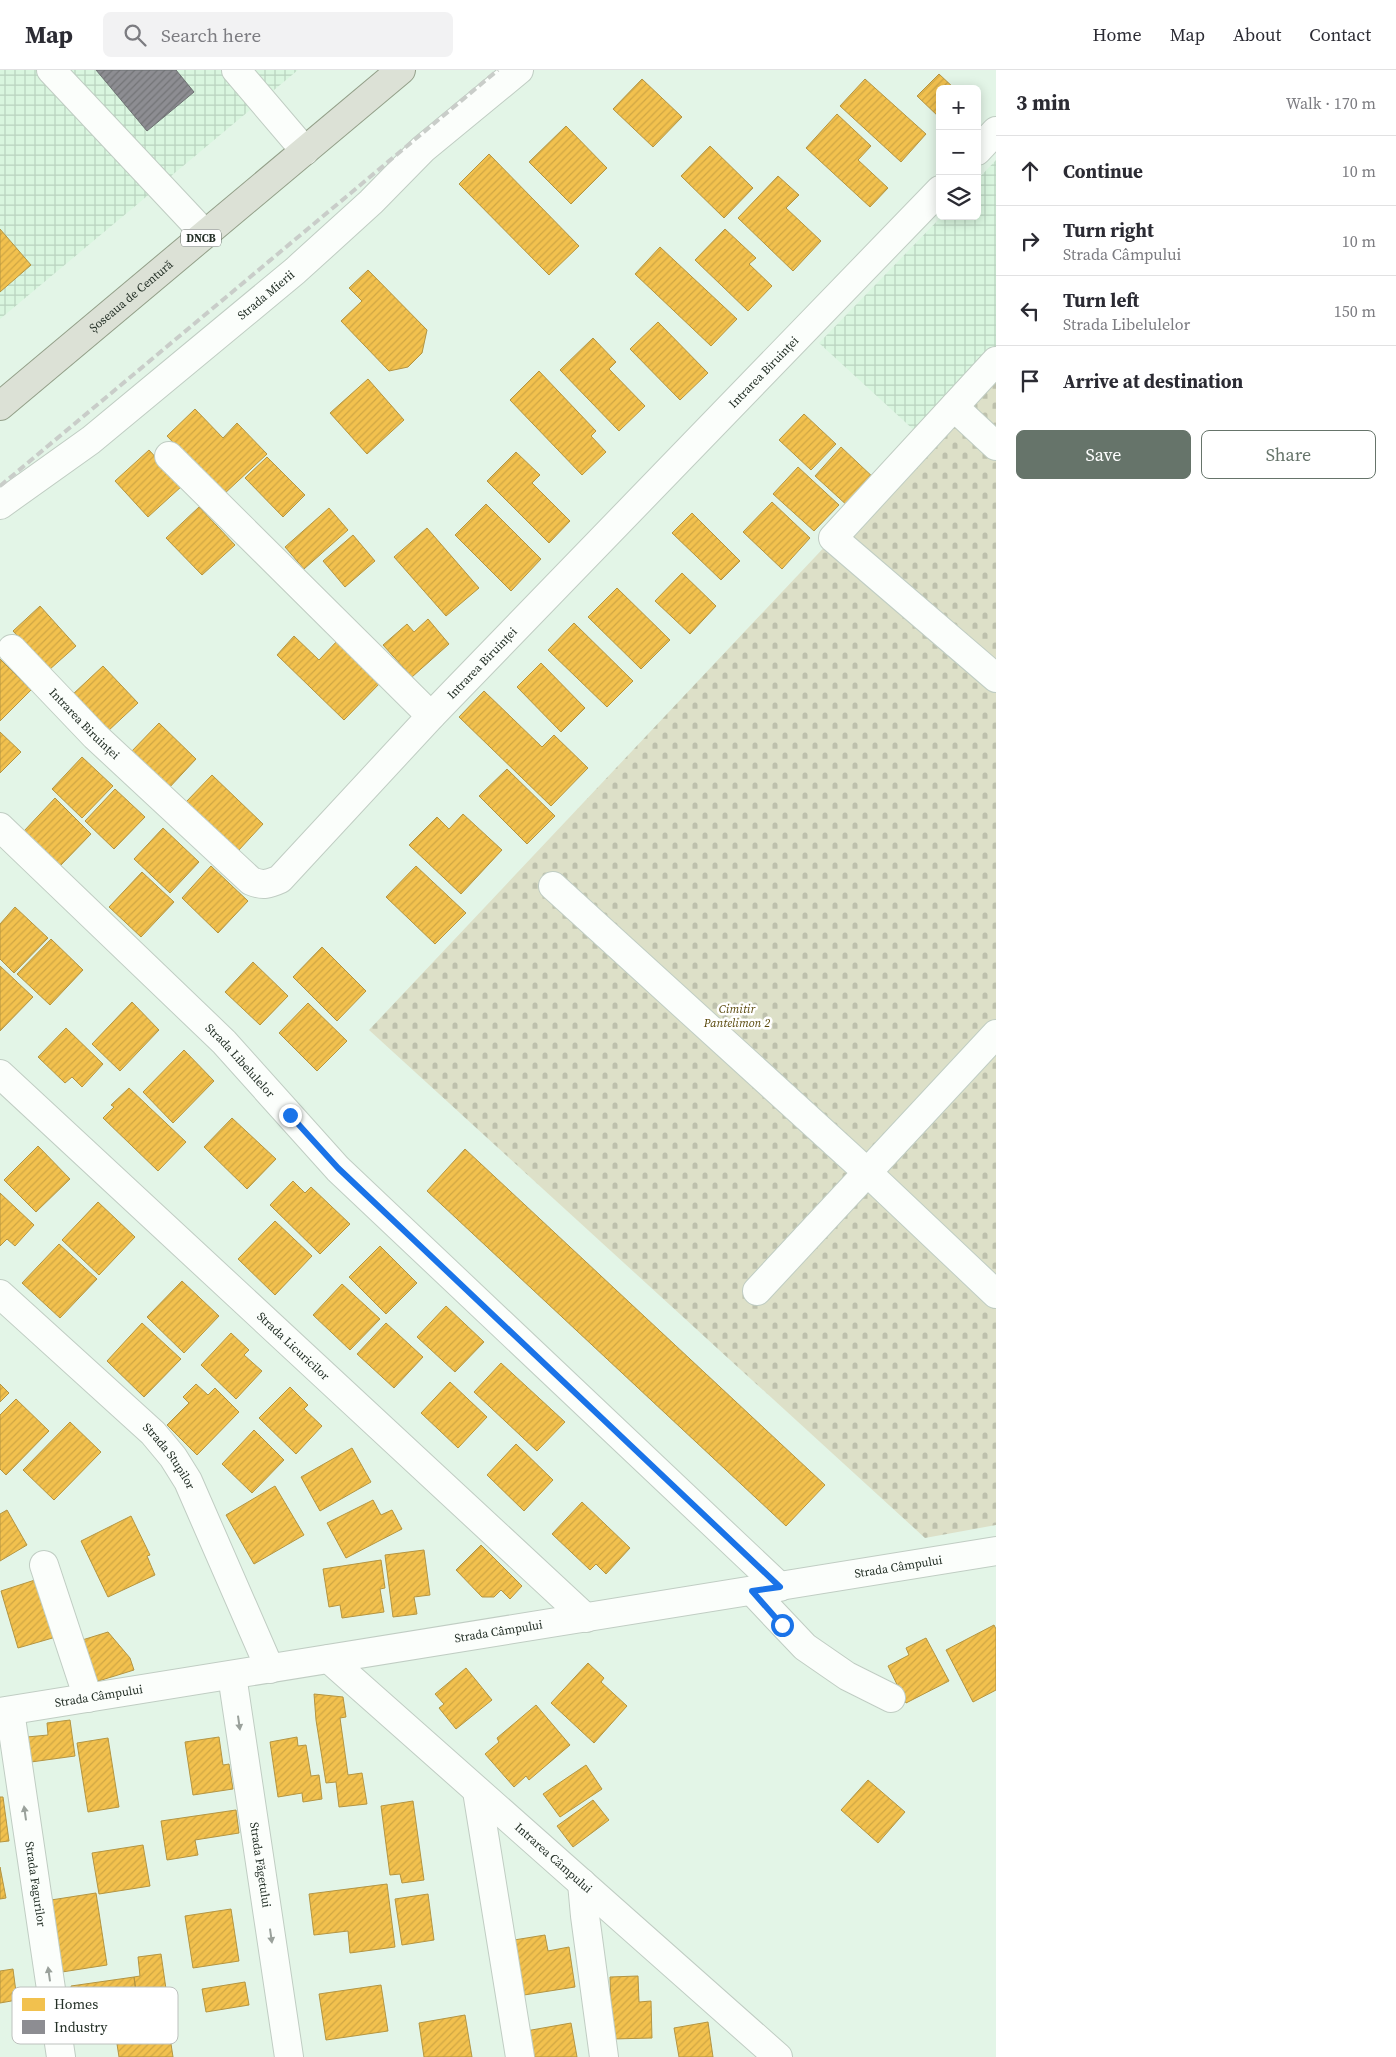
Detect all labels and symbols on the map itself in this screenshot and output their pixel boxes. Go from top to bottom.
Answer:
road number: DNCB [181,230,221,247]
street label: Șoseaua de Centură [86,256,177,336]
street label: Strada Mierii [234,267,298,323]
street label: Intrarea Biruinței [725,333,802,412]
street label: Intrarea Biruinței [444,624,521,703]
street label: Intrarea Biruinței [46,685,123,763]
park label: Cimitir Pantelimon 2 [703,1001,770,1031]
street label: Strada Libelulelor [202,1020,278,1101]
route end [279,1104,302,1127]
street label: Strada Licuricilor [253,1308,333,1384]
street label: Strada Stupilor [139,1419,199,1492]
street label: Strada Câmpului [853,1552,944,1582]
route start [771,1614,794,1637]
street label: Strada Câmpului [453,1616,544,1646]
street label: Strada Câmpului [54,1681,144,1711]
one-way arrow [235,1715,243,1731]
one-way arrow [21,1805,29,1821]
street label: Intrarea Câmpului [511,1819,596,1897]
street label: Strada Făgetului [246,1821,275,1909]
street label: Strada Fagurilor [21,1840,50,1928]
one-way arrow [267,1928,275,1944]
one-way arrow [45,1966,53,1982]
legend [12,1987,178,2044]
text: Homes [54,1994,98,2014]
text: Industry [54,2017,108,2037]

